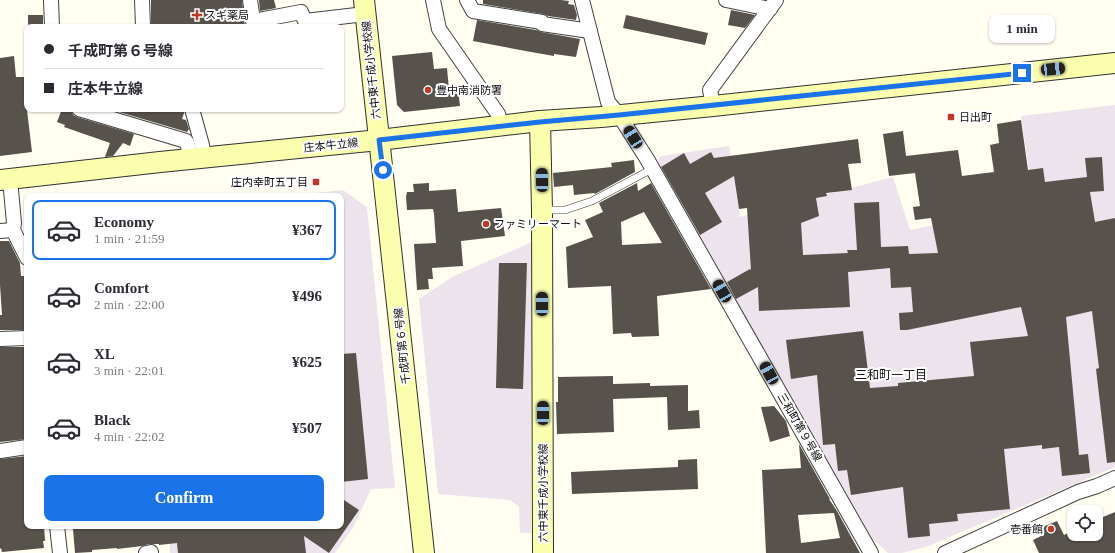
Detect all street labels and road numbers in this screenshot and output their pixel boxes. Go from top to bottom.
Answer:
street label: 六中東千成小学校線 [360,20,382,120]
street label: 庄本牛立線 [303,136,359,154]
street label: 千成町第６号線 [392,307,412,385]
street label: 三和町第９号線 [776,391,824,463]
street label: 六中東千成小学校線 [537,444,549,543]

